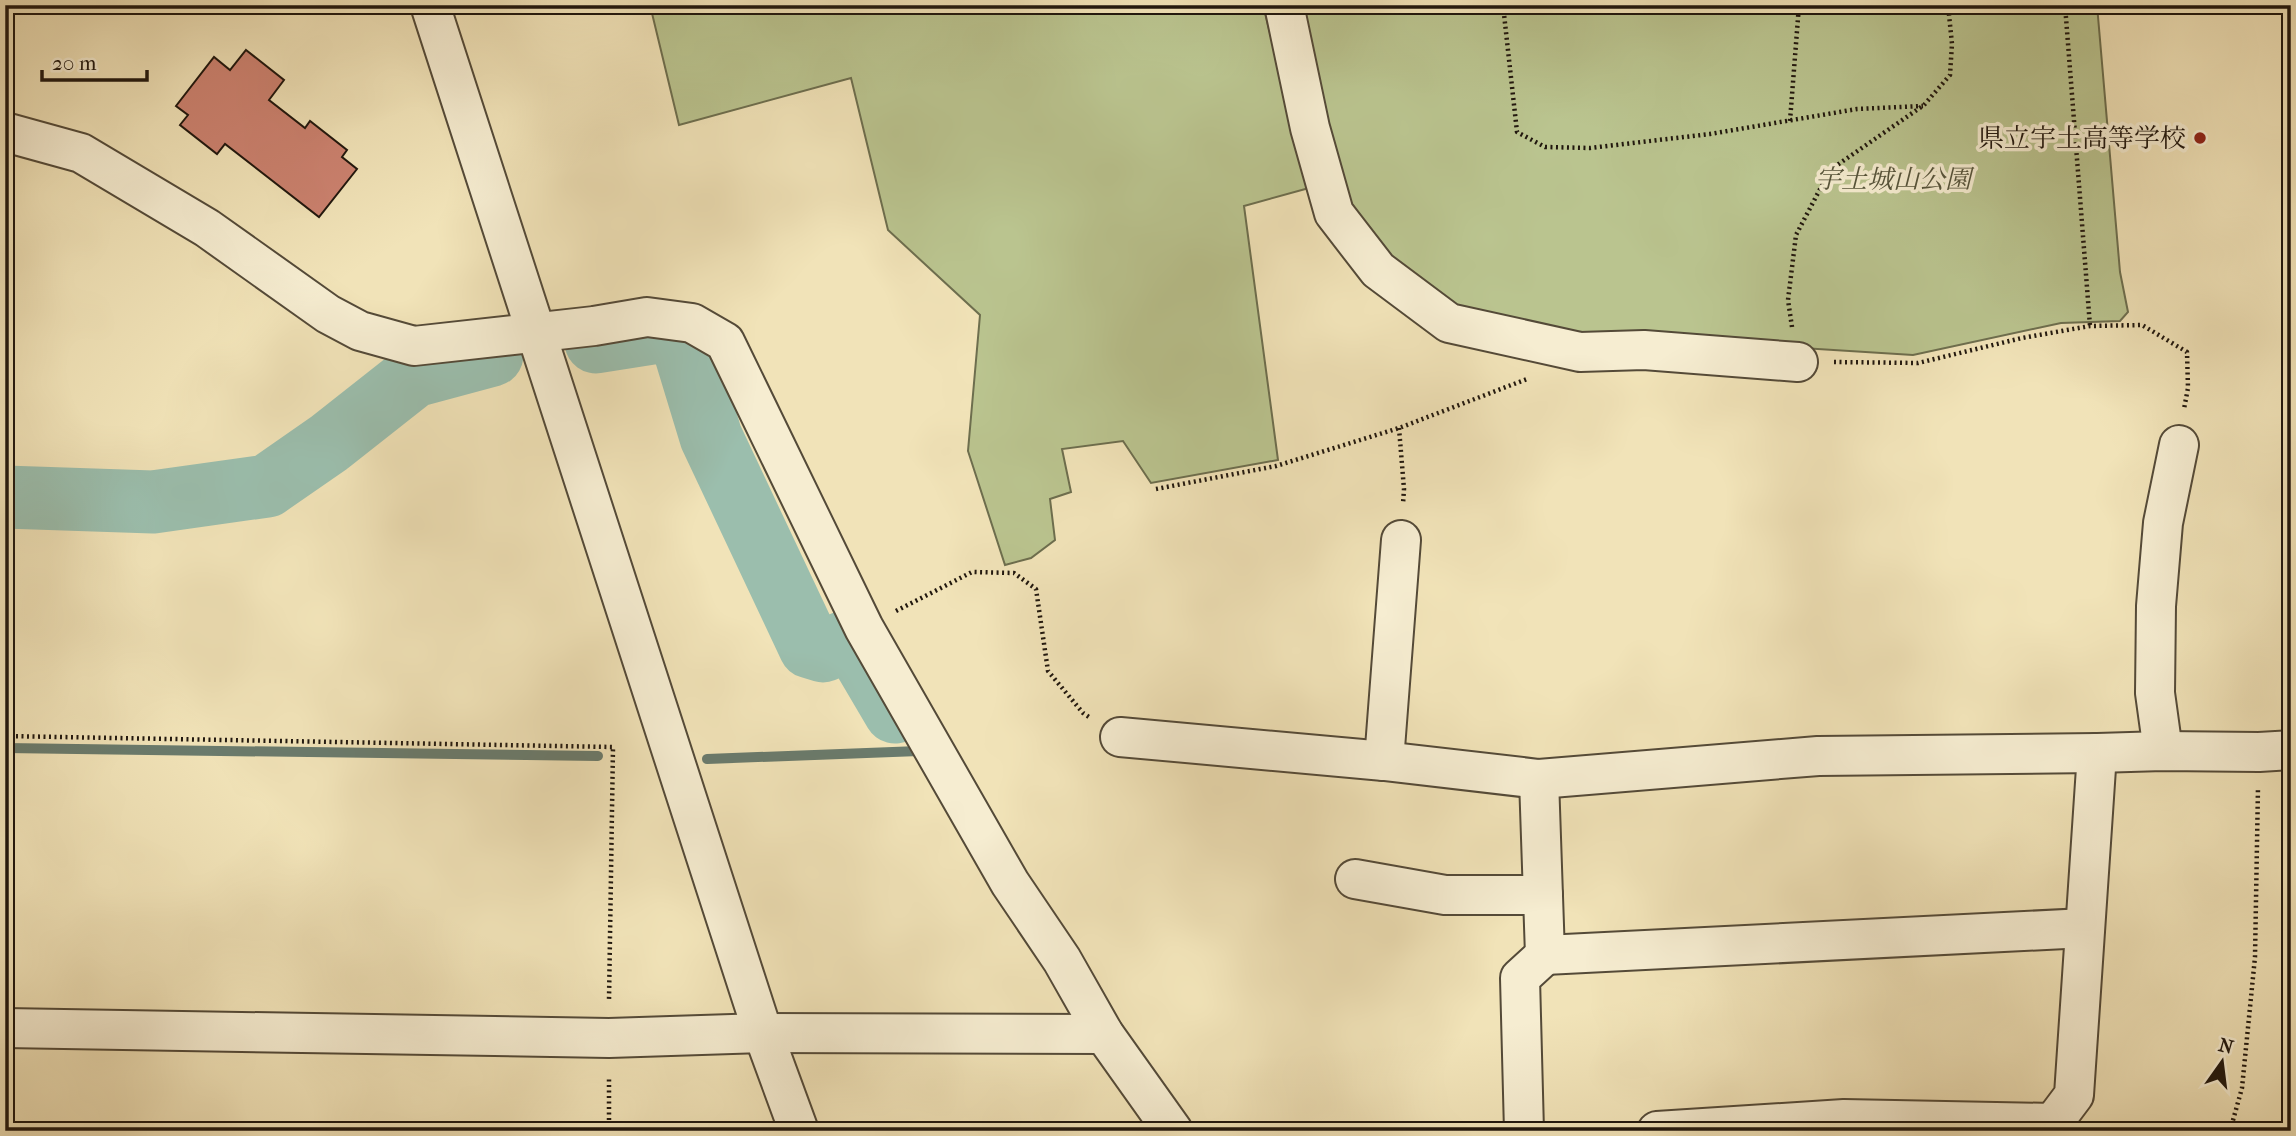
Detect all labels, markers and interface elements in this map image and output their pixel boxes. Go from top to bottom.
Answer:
scale bar [42,38,147,82]
text: 20 m [52,51,97,75]
place label: 県立宇土高等学校 [1978,123,2186,154]
marker: 県立宇土高等学校 [2192,130,2208,146]
park label: 宇土城山公園 [1815,164,1975,195]
north arrow [2188,1028,2258,1098]
text: N [2216,1034,2236,1059]

